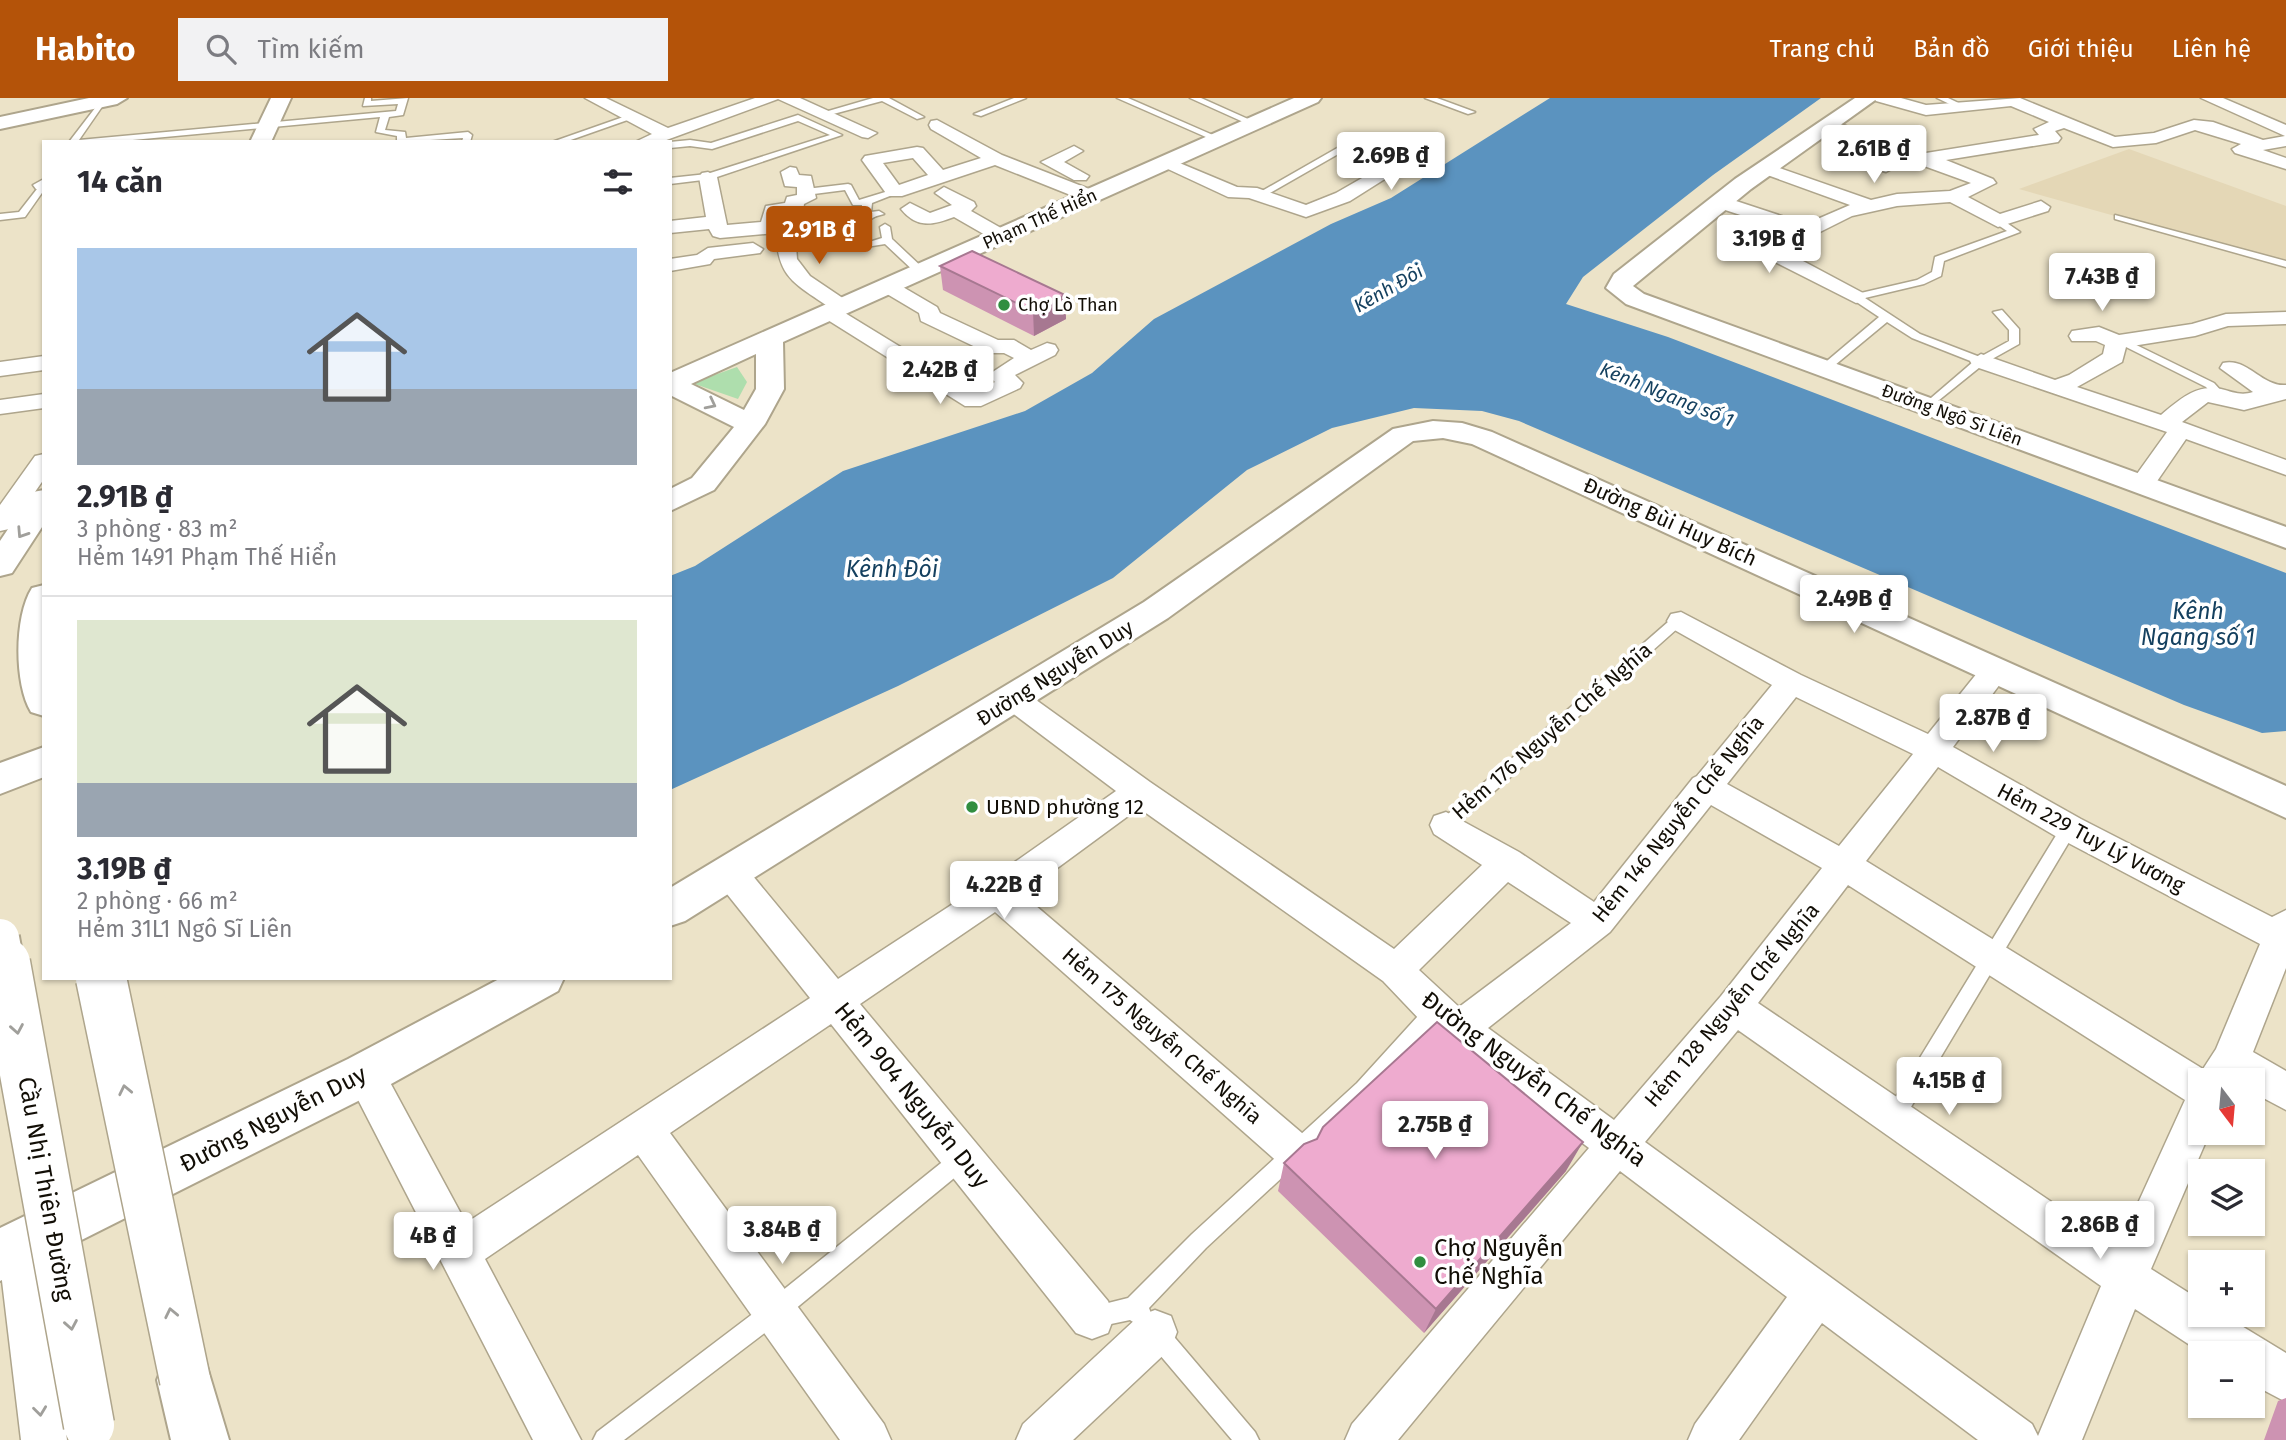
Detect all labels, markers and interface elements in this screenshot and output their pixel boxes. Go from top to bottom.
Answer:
search box [178,18,668,81]
text: Habito [35,29,136,69]
icon: search [202,30,240,68]
text: Tìm kiếm [258,34,365,65]
text: Trang chủ [1770,35,1875,63]
text: Bản đồ [1913,35,1990,63]
text: Giới thiệu [2028,35,2134,63]
text: Liên hệ [2172,35,2251,63]
pin: 2.61B ₫ [1809,126,1939,185]
pin: 2.69B ₫ [1326,132,1456,192]
text: 2.61B ₫ [1837,134,1911,162]
text: 2.69B ₫ [1353,141,1429,169]
icon: filters [599,163,637,201]
text: 14 căn [77,164,163,200]
street label: Phạm Thế Hiển [979,183,1101,254]
pin: 2.91B ₫ [754,206,884,266]
text: 2.91B ₫ [782,215,856,243]
pin: 3.19B ₫ [1704,216,1834,275]
text: 3.19B ₫ [1733,224,1805,252]
pin: 7.43B ₫ [2037,254,2167,313]
water label: Kênh Đôi [1349,259,1428,317]
text: 7.43B ₫ [2065,262,2139,290]
icon: home [294,294,420,420]
place label: Chợ Lò Than [1018,294,1118,316]
marker: Chợ Lò Than [996,297,1012,313]
pin: 2.42B ₫ [875,346,1005,406]
text: 2.42B ₫ [903,355,977,383]
water label: Kênh Ngang số 1 [1597,357,1737,432]
street label: Đường Ngô Sĩ Liên [1879,379,2025,451]
one-way arrow [704,395,716,409]
street label: Đường Bùi Huy Bích [1579,472,1761,572]
text: 2.91B ₫ [77,479,173,515]
text: 3 phòng · 83 m² [77,515,237,543]
one-way arrow [17,525,30,538]
text: Hẻm 1491 Phạm Thế Hiển [77,543,337,571]
water label: Kênh Đôi [846,555,939,583]
pin: 2.49B ₫ [1789,575,1919,635]
text: 2.49B ₫ [1816,584,1892,612]
water label: Kênh Ngang số 1 [2141,597,2255,651]
street label: Đường Nguyễn Duy [972,614,1139,732]
street label: Hẻm 176 Nguyễn Chế Nghĩa [1447,637,1657,825]
icon: home [294,666,420,792]
pin: 2.87B ₫ [1928,694,2058,754]
text: 2.87B ₫ [1956,703,2030,731]
street label: Hẻm 146 Nguyễn Chế Nghĩa [1586,710,1770,928]
street label: Hẻm 229 Tuy Lý Vương [1993,778,2189,898]
place label: UBND phường 12 [986,794,1144,820]
marker: UBND phường 12 [964,799,980,815]
text: 3.19B ₫ [77,851,171,887]
pin: 4.22B ₫ [939,862,1069,921]
text: 4.22B ₫ [966,870,1042,898]
text: 2 phòng · 66 m² [77,887,238,915]
street label: Hẻm 128 Nguyễn Chế Nghĩa [1639,898,1825,1112]
text: Hẻm 31L1 Ngô Sĩ Liên [77,915,293,943]
street label: Hẻm 175 Nguyễn Chế Nghĩa [1057,942,1267,1130]
street label: Đường Nguyễn Chế Nghĩa [1416,985,1652,1173]
street label: Hẻm 904 Nguyễn Duy [829,997,996,1194]
one-way arrow [8,1023,23,1035]
pin: 4.15B ₫ [1884,1058,2014,1117]
street label: Đường Nguyễn Duy [175,1060,371,1178]
text: 4.15B ₫ [1913,1066,1985,1094]
north arrow [2188,1068,2264,1144]
map controls [2188,1068,2265,1418]
street label: Cầu Nhị Thiên Đường [12,1075,80,1304]
one-way arrow [118,1084,133,1096]
pin: 2.75B ₫ [1370,1102,1500,1161]
text: 2.75B ₫ [1398,1110,1472,1138]
button: layers [2188,1159,2265,1236]
pin: 2.86B ₫ [2035,1202,2165,1261]
pin: 3.84B ₫ [717,1206,847,1266]
text: 2.86B ₫ [2061,1210,2139,1238]
pin: 4B ₫ [392,1212,474,1272]
text: 3.84B ₫ [743,1215,821,1243]
text: 4B ₫ [410,1221,456,1249]
place label: Chợ Nguyễn Chế Nghĩa [1434,1234,1563,1290]
button: + [2188,1250,2265,1327]
marker: Chợ Nguyễn Chế Nghĩa [1412,1254,1428,1270]
one-way arrow [165,1307,180,1319]
one-way arrow [62,1319,77,1331]
button: − [2188,1341,2265,1418]
one-way arrow [33,1405,48,1417]

